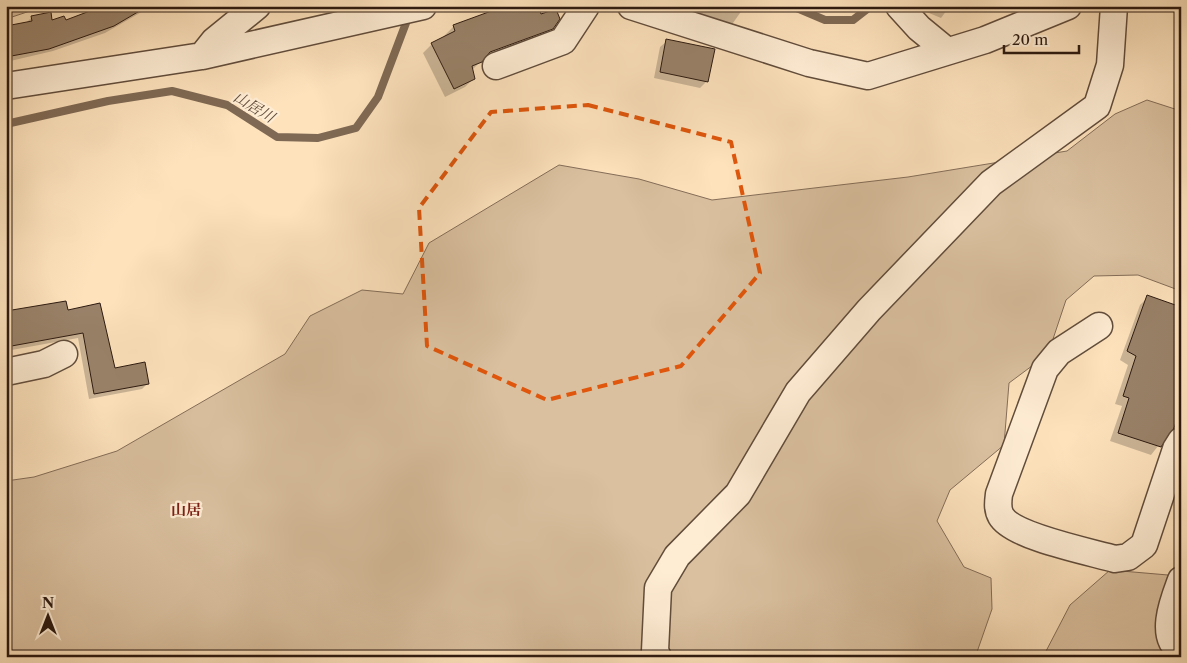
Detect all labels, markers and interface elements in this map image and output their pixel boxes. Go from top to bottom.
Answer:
scale bar [1004,22,1080,54]
text: 20 m [1012,30,1048,49]
water label: 山居川 [230,87,280,127]
district label: 山居 [171,500,201,519]
north arrow [22,590,72,640]
text: N [42,594,54,612]

